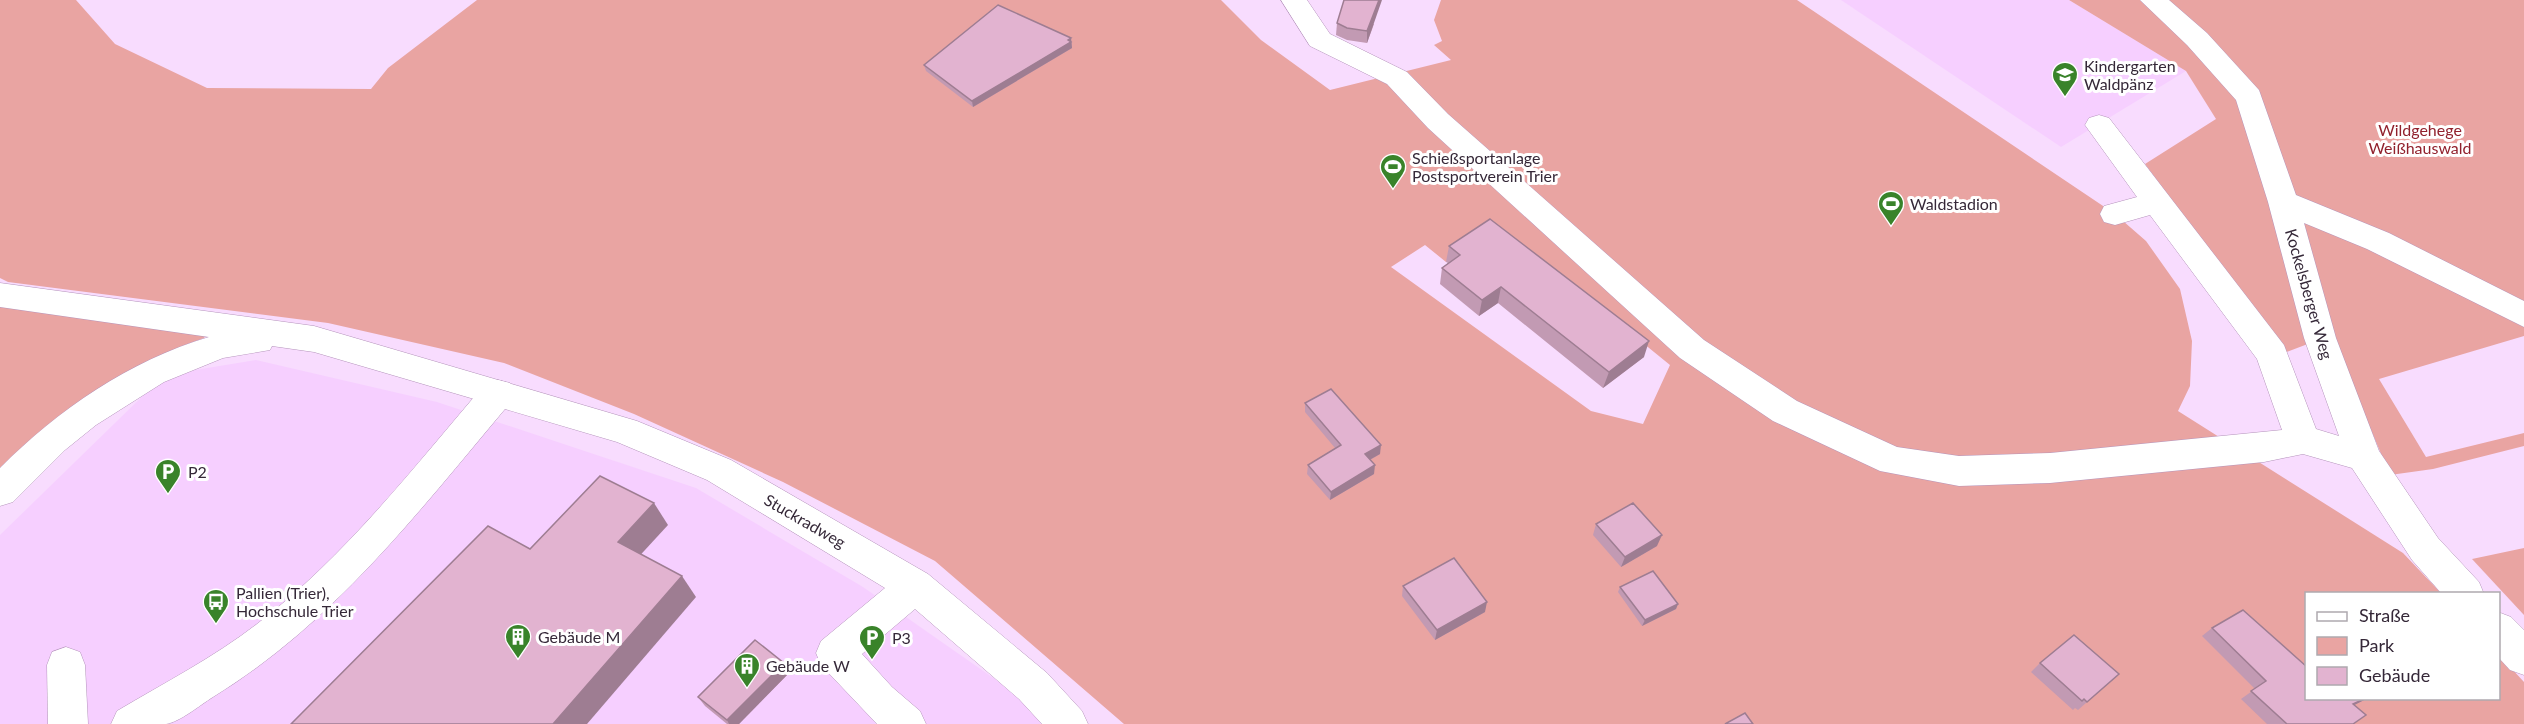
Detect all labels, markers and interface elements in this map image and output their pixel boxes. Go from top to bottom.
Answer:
place label: Kindergarten Waldpänz [2084,56,2176,93]
school or university icon: Kindergarten Waldpänz [2050,60,2080,98]
park label: Wildgehege Weißhauswald [2368,120,2472,157]
place label: Schießsportanlage Postsportverein Trier [1412,148,1558,185]
sports icon: Schießsportanlage Postsportverein Trier [1378,152,1408,190]
sports icon: Waldstadion [1876,189,1906,227]
place label: Waldstadion [1910,194,1998,213]
street label: Kockelsberger Weg [2282,226,2337,361]
parking icon: P2 [153,457,183,495]
place label: P2 [188,462,207,481]
street label: Stuckradweg [761,490,849,551]
place label: Pallien (Trier), Hochschule Trier [236,583,354,620]
bus stop icon: Pallien (Trier), Hochschule Trier [201,587,231,625]
legend [2305,592,2500,700]
text: Straße [2359,604,2410,626]
building icon: Gebäude M [503,622,533,660]
parking icon: P3 [857,623,887,661]
place label: Gebäude M [538,627,620,646]
place label: P3 [892,628,911,647]
text: Park [2359,634,2395,656]
building icon: Gebäude W [732,651,762,689]
place label: Gebäude W [766,656,850,675]
text: Gebäude [2359,664,2430,686]

